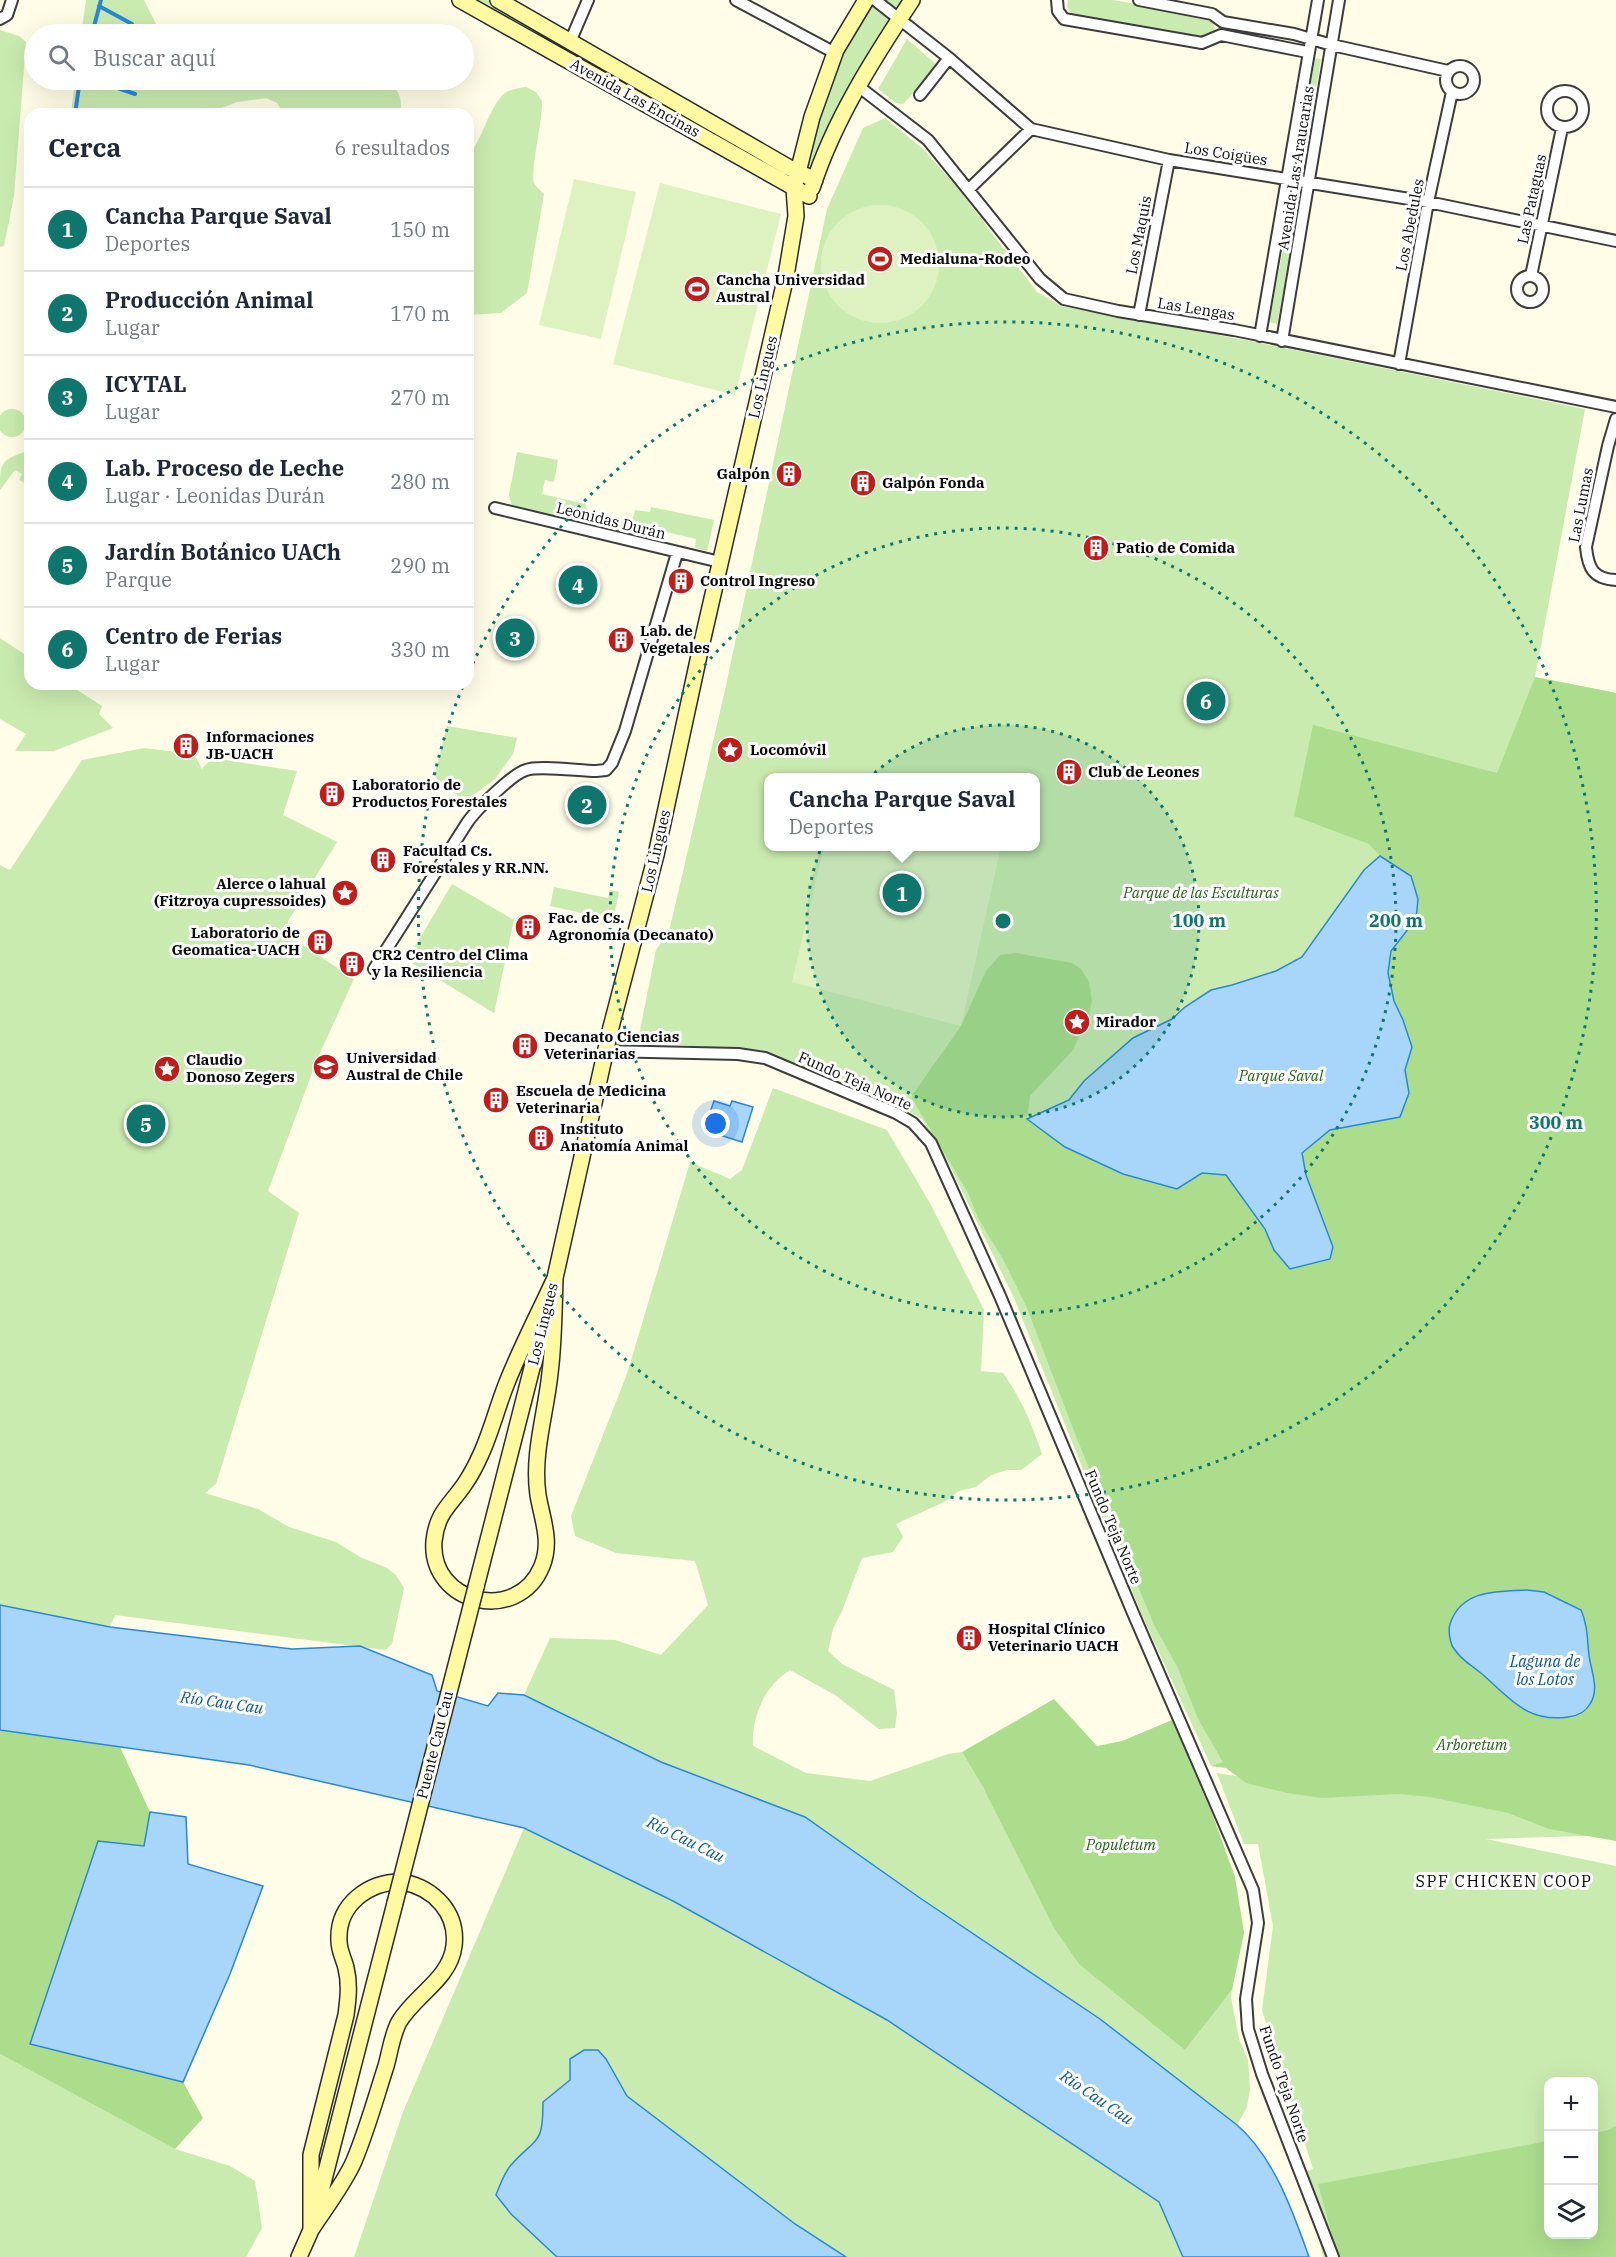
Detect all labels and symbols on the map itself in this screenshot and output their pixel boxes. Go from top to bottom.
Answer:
street label: Avenida Las Encinas [567,54,704,141]
street label: Avenida Las Araucarias [1273,84,1318,251]
street label: Los Coigües [1183,138,1269,169]
street label: Las Pataguas [1513,152,1550,246]
street label: Los Abedules [1391,177,1428,273]
street label: Los Maquis [1122,194,1155,276]
sports icon: Medialuna-Rodeo [865,244,895,274]
place label: Medialuna-Rodeo [900,249,1031,268]
place label: Cancha Universidad Austral [716,270,865,306]
sports icon: Cancha Universidad Austral [682,274,712,304]
street label: Las Lengas [1156,293,1236,324]
street label: Los Lingues [744,334,781,420]
building icon: Galpón [774,459,804,489]
place label: Galpón [717,464,770,483]
street label: Las Lumas [1564,466,1597,544]
building icon: Galpón Fonda [848,468,878,498]
place label: Galpón Fonda [882,473,985,492]
street label: Leonidas Durán [554,498,668,543]
building icon: Patio de Comida [1081,533,1111,563]
place label: Patio de Comida [1116,538,1236,557]
pin: 4 [558,562,598,608]
building icon: Control Ingreso [666,566,696,596]
place label: Control Ingreso [700,571,815,590]
pin: 3 [496,616,534,660]
place label: Lab. de Vegetales [640,621,710,657]
building icon: Lab. de Vegetales [606,625,636,655]
pin: 6 [1186,678,1226,724]
place label: Informaciones JB-UACH [206,727,314,763]
building icon: Informaciones JB-UACH [171,731,201,761]
place icon: Locomóvil [715,735,745,765]
place label: Locomóvil [750,740,826,759]
building icon: Club de Leones [1054,757,1084,787]
place label: Club de Leones [1088,762,1199,781]
place label: Laboratorio de Productos Forestales [352,775,507,811]
building icon: Laboratorio de Productos Forestales [317,779,347,809]
pin: 2 [568,782,606,828]
street label: Los Lingues [637,808,674,894]
place label: Facultad Cs. Forestales y RR.NN. [403,841,549,877]
building icon: Facultad Cs. Forestales y RR.NN. [368,845,398,875]
pin: 1 [882,870,922,916]
place label: Alerce o lahual (Fitzroya cupressoides) [154,874,326,910]
place icon: Alerce o lahual (Fitzroya cupressoides) [330,878,360,908]
park label: Parque de las Esculturas [1122,883,1279,902]
place label: Fac. de Cs. Agronomía (Decanato) [548,908,713,944]
text: 100 m [1172,909,1227,932]
text: 200 m [1369,909,1424,932]
centre of rings [993,911,1013,931]
building icon: Fac. de Cs. Agronomía (Decanato) [513,912,543,942]
place label: Laboratorio de Geomatica-UACH [171,923,300,959]
building icon: Laboratorio de Geomatica-UACH [305,927,335,957]
place label: CR2 Centro del Clima y la Resiliencia [371,945,529,981]
building icon: CR2 Centro del Clima y la Resiliencia [337,949,367,979]
place icon: Mirador [1062,1007,1092,1037]
place label: Mirador [1096,1012,1157,1031]
place label: Decanato Ciencias Veterinarias [544,1027,679,1063]
building icon: Decanato Ciencias Veterinarias [510,1031,540,1061]
street label: Fundo Teja Norte [795,1047,915,1114]
place label: Universidad Austral de Chile [346,1048,463,1084]
place label: Claudio Donoso Zegers [186,1050,295,1086]
school or university icon: Universidad Austral de Chile [311,1052,341,1082]
place icon: Claudio Donoso Zegers [152,1054,182,1084]
park label: Parque Saval [1238,1066,1324,1085]
place label: Escuela de Medicina Veterinaria [516,1081,667,1117]
building icon: Escuela de Medicina Veterinaria [481,1085,511,1115]
pin: 5 [126,1102,166,1146]
your location [701,1109,730,1138]
text: 300 m [1529,1111,1584,1134]
place label: Instituto Anatomía Animal [560,1119,689,1155]
building icon: Instituto Anatomía Animal [526,1123,556,1153]
street label: Los Lingues [523,1281,562,1367]
street label: Fundo Teja Norte [1081,1467,1146,1587]
place label: Hospital Clínico Veterinario UACH [988,1619,1119,1655]
building icon: Hospital Clínico Veterinario UACH [954,1623,984,1653]
water label: Laguna de los Lotos [1509,1651,1580,1689]
water label: Río Cau Cau [178,1686,265,1718]
street label: Puente Cau Cau [412,1689,457,1801]
park label: Arboretum [1436,1735,1508,1754]
water label: Río Cau Cau [643,1811,728,1866]
park label: Populetum [1085,1835,1156,1854]
district label: SPF CHICKEN COOP [1415,1871,1593,1891]
street label: Fundo Teja Norte [1256,2023,1313,2145]
water label: Río Cau Cau [1056,2065,1137,2129]

